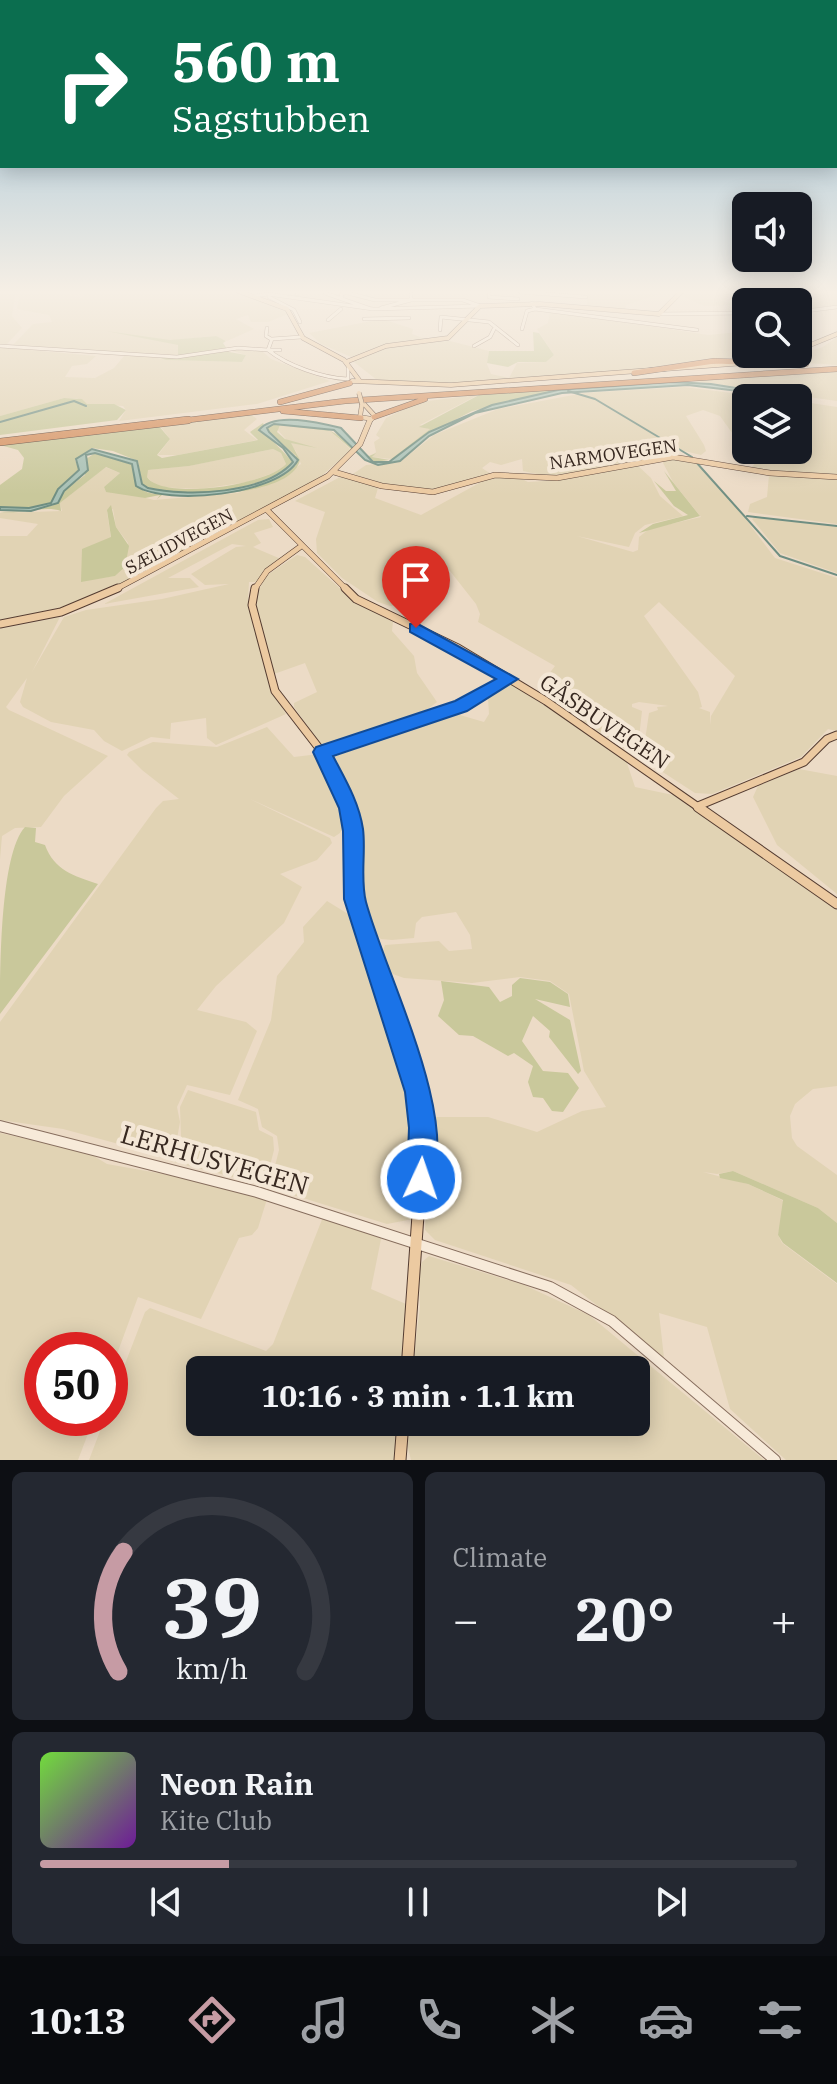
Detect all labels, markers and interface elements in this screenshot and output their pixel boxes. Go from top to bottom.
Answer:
text: 560 m [172,25,340,97]
icon: right [40,32,144,136]
text: Sagstubben [172,95,370,142]
map controls [732,192,812,464]
button: sound [732,192,812,272]
button: search [732,288,812,368]
button: layers [732,384,812,464]
street label: NARMOVEGEN [548,434,678,474]
street label: SÆLIDVEGEN [121,503,237,579]
pin [382,546,450,628]
icon: arrive [394,558,438,602]
street label: GÅSBUVEGEN [535,667,675,775]
street label: LERHUSVEGEN [117,1116,313,1202]
position arrow [379,1137,463,1221]
speed limit sign: 50 [24,1332,128,1436]
text: 10:16 · 3 min · 1.1 km [261,1376,575,1415]
text: Climate [453,1540,547,1574]
text: 39 [162,1553,262,1661]
text: 20° [575,1579,675,1658]
text: − [453,1591,479,1648]
text: + [771,1591,797,1648]
text: km/h [176,1650,248,1687]
text: Neon Rain [160,1764,314,1803]
text: Kite Club [160,1803,272,1837]
icon: previous [144,1880,188,1924]
icon: pause [396,1880,440,1924]
icon: next [649,1880,693,1924]
icon: directions [184,1992,240,2048]
icon: music [297,1992,353,2048]
icon: phone [411,1992,467,2048]
icon: climate [525,1992,581,2048]
icon: car [638,1992,694,2048]
icon: filters [752,1992,808,2048]
text: 10:13 [29,1997,126,2044]

